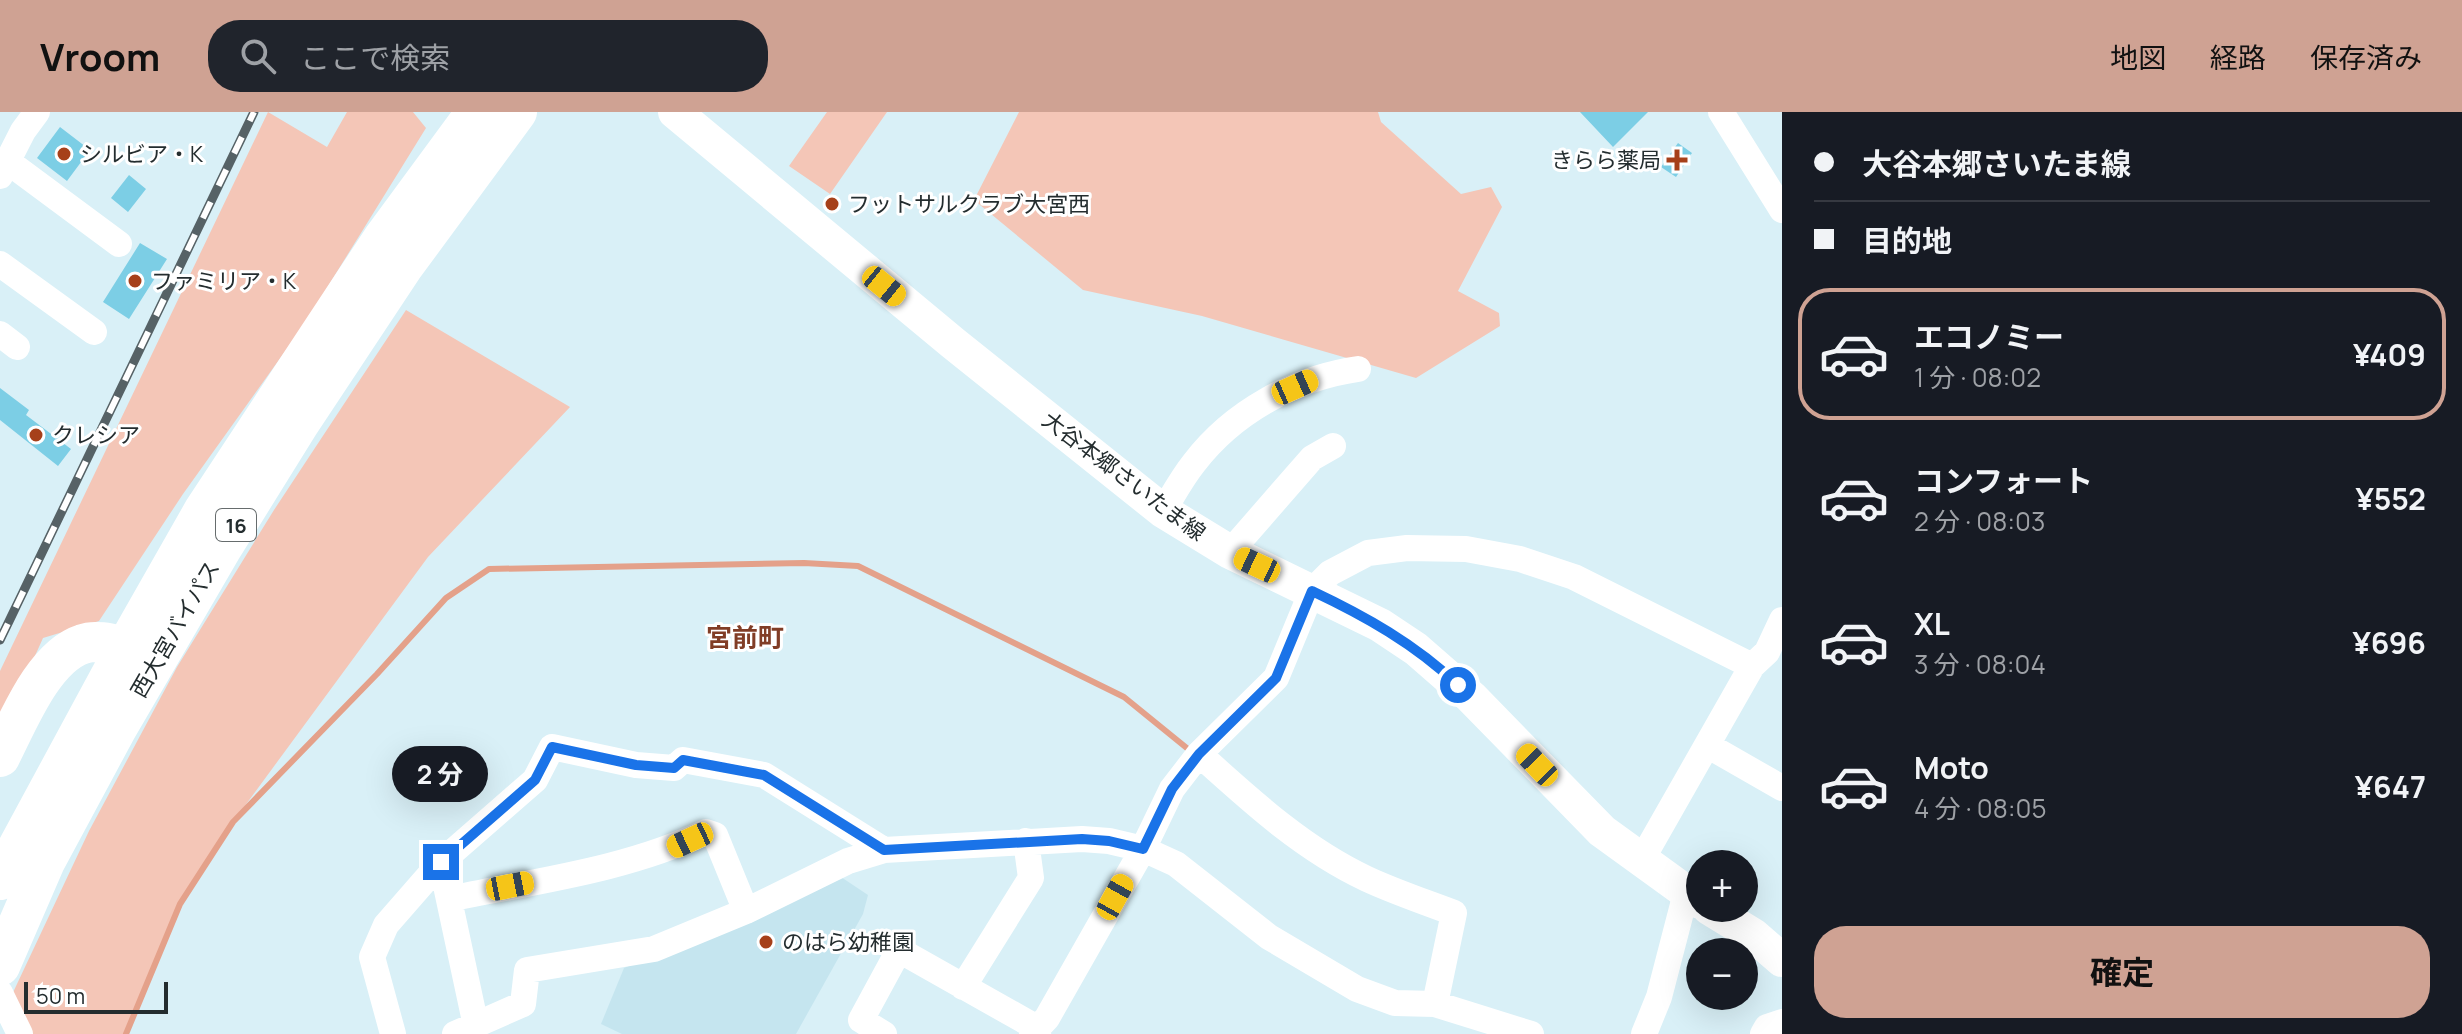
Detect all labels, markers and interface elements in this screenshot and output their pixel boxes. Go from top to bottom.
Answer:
search box [208,20,768,92]
text: Vroom [40,30,160,82]
icon: search [236,34,280,78]
text: ここで検索 [300,37,450,78]
text: 地図 [2110,38,2166,76]
text: 経路 [2210,38,2266,76]
text: 保存済み [2310,38,2422,76]
place label: シルビア・K [80,139,204,169]
text: 大谷本郷さいたま線 [1862,143,2131,184]
marker: シルビア・K [55,145,73,163]
place label: きらら薬局 [1551,145,1661,175]
marker: きらら薬局 [1668,151,1686,169]
place label: フットサルクラブ大宮西 [848,189,1090,219]
marker: フットサルクラブ大宮西 [823,195,841,213]
text: 目的地 [1862,220,1952,261]
car [858,262,910,310]
place label: ファミリア・K [151,266,297,296]
marker: ファミリア・K [126,272,144,290]
text: エコノミー [1914,316,2064,357]
icon: car [1818,318,1890,390]
text: ¥409 [2353,334,2426,375]
text: 1 分 · 08:02 [1914,359,2041,395]
car [1268,366,1322,408]
street label: 大谷本郷さいたま線 [1036,405,1212,547]
place label: クレシア [52,420,140,450]
marker: クレシア [27,426,45,444]
text: コンフォート [1914,460,2093,501]
icon: car [1818,462,1890,534]
text: ¥552 [2355,478,2426,519]
text: 2 分 · 08:03 [1914,503,2045,539]
road number: 16 [216,509,256,541]
car [1230,544,1284,586]
street label: 西大宮バイパス [124,555,226,703]
text: XL [1914,603,1950,644]
icon: car [1818,606,1890,678]
district label: 宮前町 [706,619,784,655]
text: ¥696 [2352,622,2426,663]
text: 3 分 · 08:04 [1914,646,2046,682]
route start [1440,667,1476,703]
car [1512,739,1562,791]
callout: 2 分 [393,746,489,802]
text: Moto [1914,747,1989,788]
icon: car [1818,750,1890,822]
text: 2 分 [417,756,463,792]
text: ¥647 [2355,766,2426,807]
text: 4 分 · 08:05 [1914,790,2046,826]
car [663,819,717,861]
route end [423,844,459,880]
map controls [1686,850,1758,1010]
button: + [1686,850,1758,922]
car [484,870,536,902]
car [1093,870,1137,924]
button: 確定 [1814,926,2430,1018]
place label: のはら幼稚園 [782,927,914,957]
marker: のはら幼稚園 [757,933,775,951]
button: − [1686,938,1758,1010]
scale bar [24,978,168,1014]
text: 50 m [36,981,85,1011]

